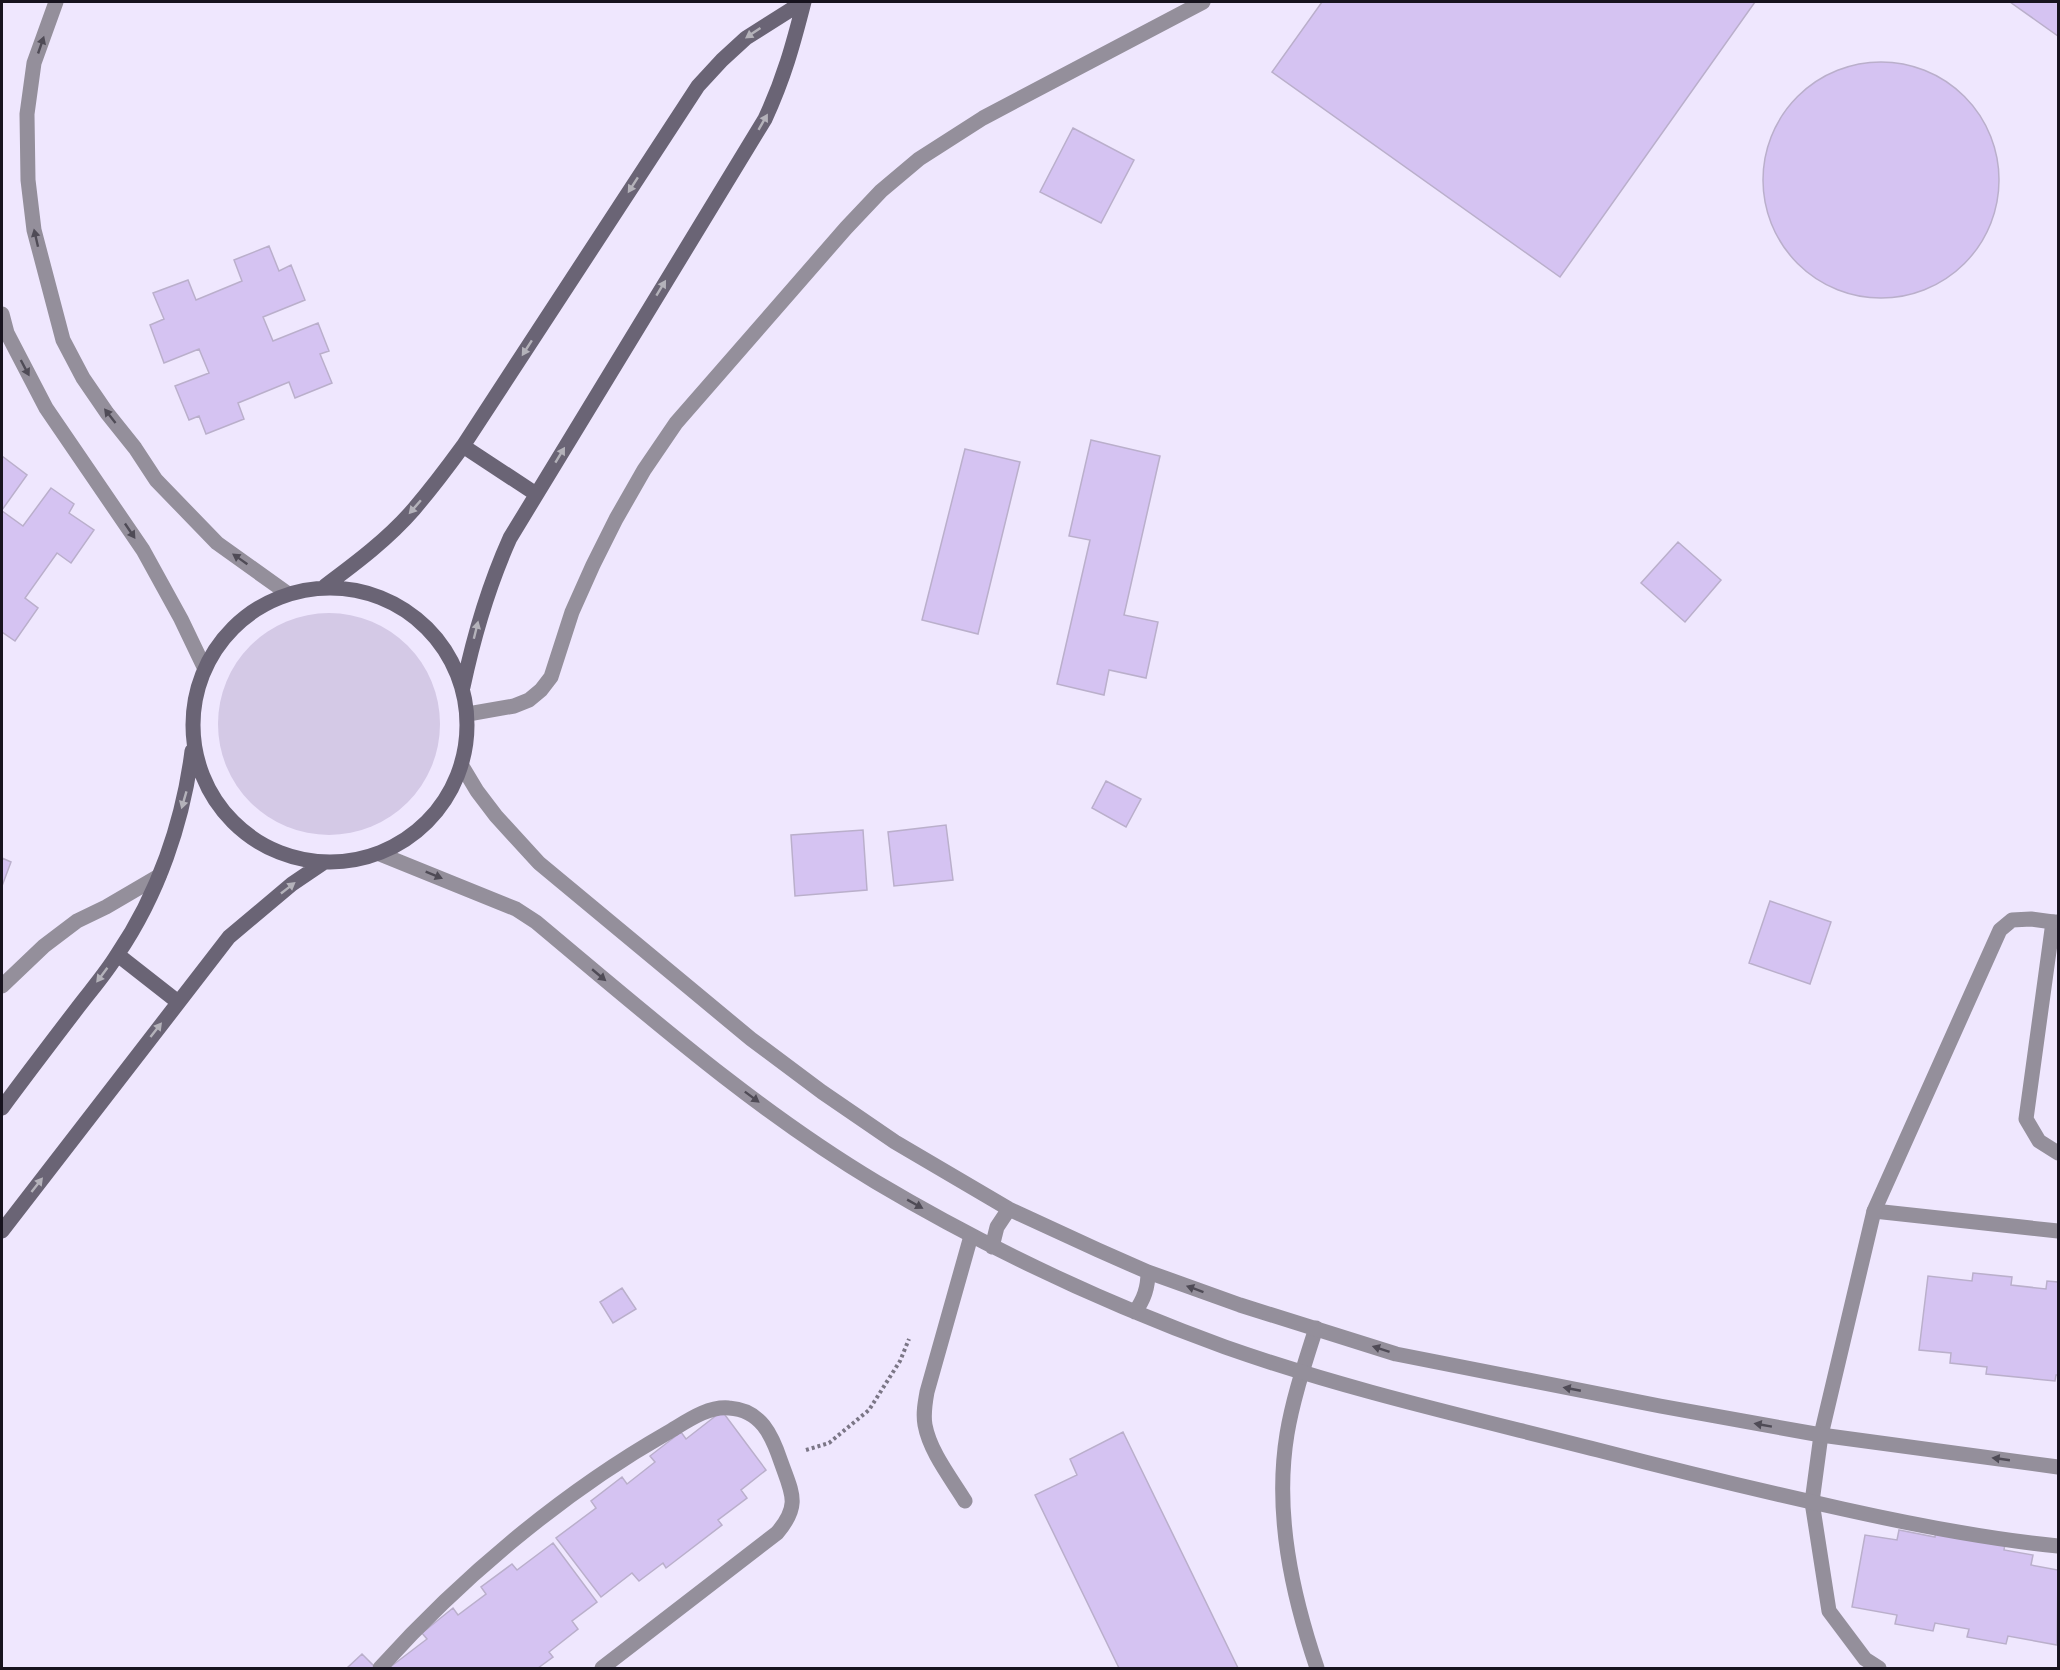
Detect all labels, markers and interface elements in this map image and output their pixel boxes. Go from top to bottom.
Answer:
one-way arrow [746,27,762,39]
one-way arrow [36,36,46,54]
one-way arrow [757,114,768,130]
one-way arrow [628,177,639,193]
one-way arrow [31,228,40,247]
one-way arrow [656,280,667,297]
one-way arrow [522,340,533,356]
one-way arrow [20,359,30,376]
one-way arrow [103,408,116,424]
one-way arrow [554,447,565,463]
one-way arrow [408,500,422,515]
one-way arrow [124,523,136,539]
one-way arrow [232,554,247,566]
one-way arrow [472,621,482,639]
one-way arrow [179,791,188,809]
one-way arrow [426,870,444,880]
one-way arrow [280,882,295,894]
one-way arrow [97,968,109,983]
one-way arrow [591,969,607,982]
one-way arrow [150,1023,162,1039]
one-way arrow [744,1090,760,1103]
one-way arrow [31,1177,44,1193]
one-way arrow [906,1199,923,1209]
one-way arrow [1186,1284,1204,1293]
one-way arrow [1372,1344,1390,1353]
one-way arrow [1562,1384,1581,1393]
one-way arrow [1753,1420,1772,1429]
one-way arrow [1991,1455,2010,1464]

